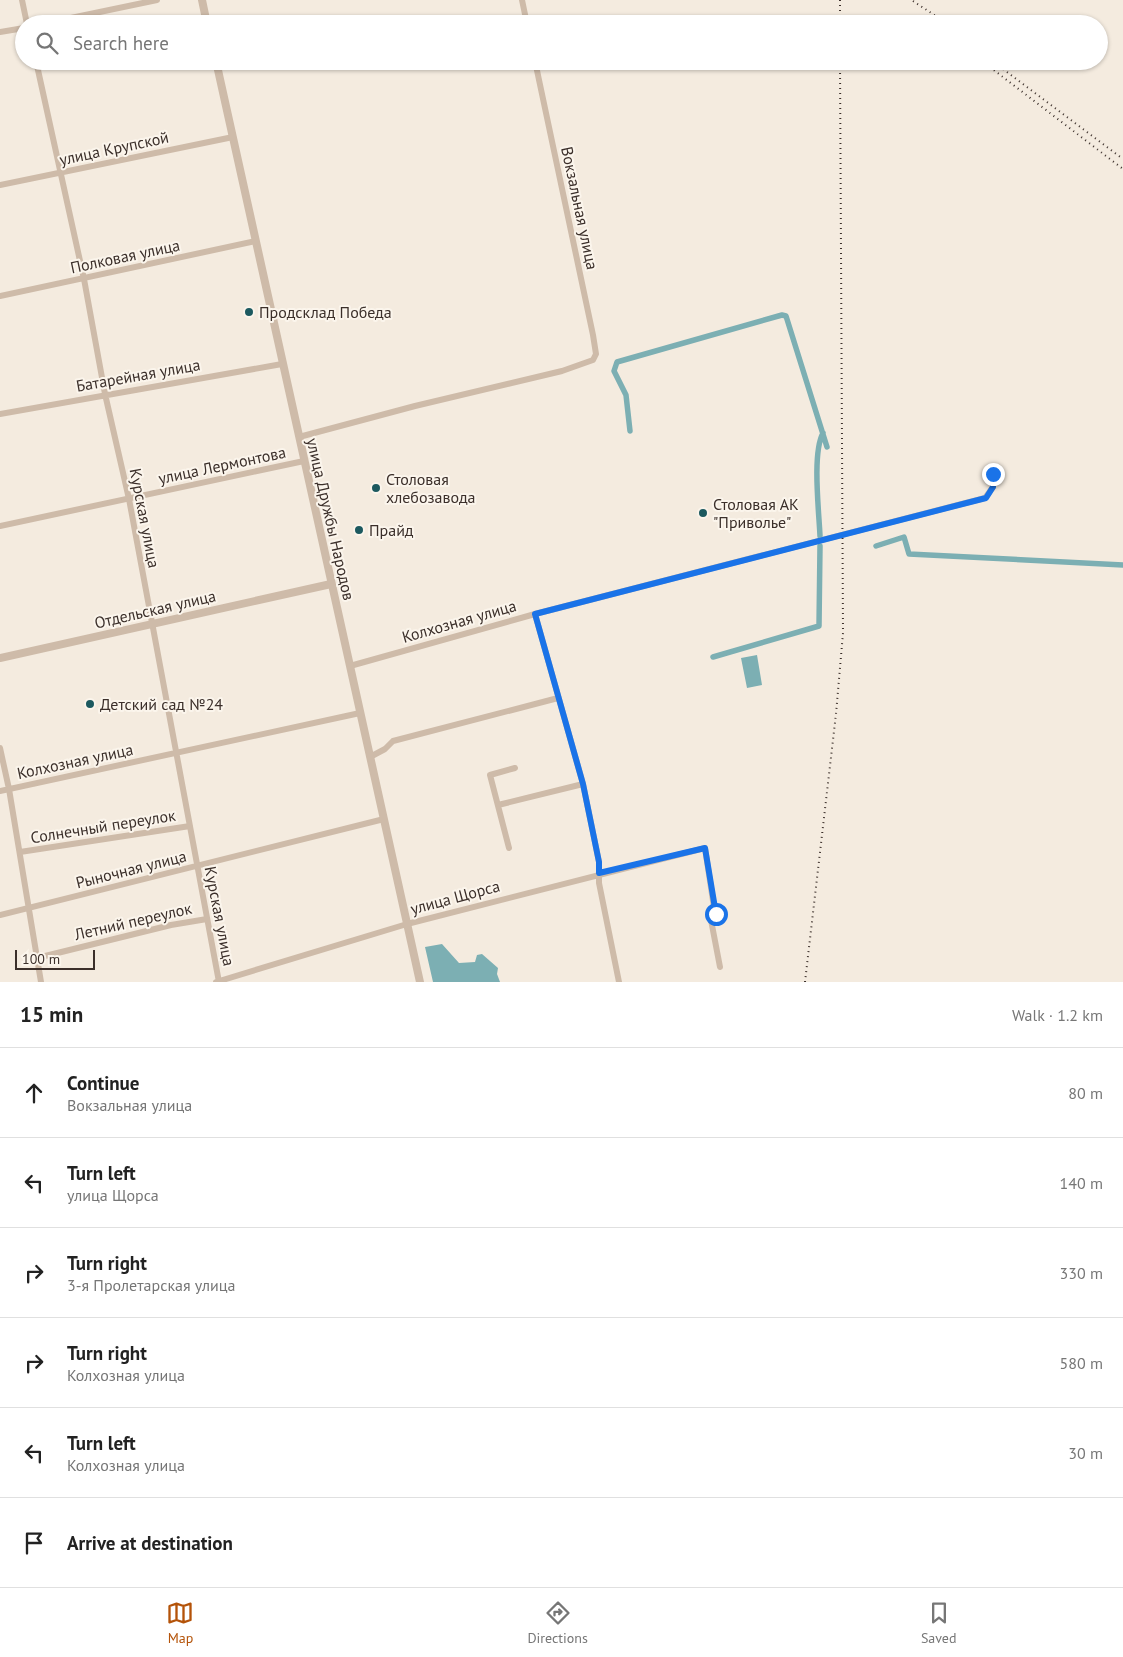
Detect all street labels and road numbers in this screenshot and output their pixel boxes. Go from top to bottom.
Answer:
street label: улица Крупской [58,127,170,169]
street label: Вокзальная улица [557,145,603,271]
street label: Полковая улица [68,235,182,277]
street label: Батарейная улица [74,354,202,396]
street label: улица Дружбы Народов [303,436,359,602]
street label: улица Лермонтова [156,442,288,488]
street label: Курская улица [126,466,164,570]
street label: Отдельская улица [92,585,218,633]
street label: Колхозная улица [400,595,518,647]
street label: Колхозная улица [15,739,135,783]
street label: Солнечный переулок [29,805,177,847]
street label: Рыночная улица [74,846,188,892]
street label: Курская улица [201,864,239,968]
street label: улица Щорса [408,875,502,919]
street label: Летний переулок [72,898,194,944]

